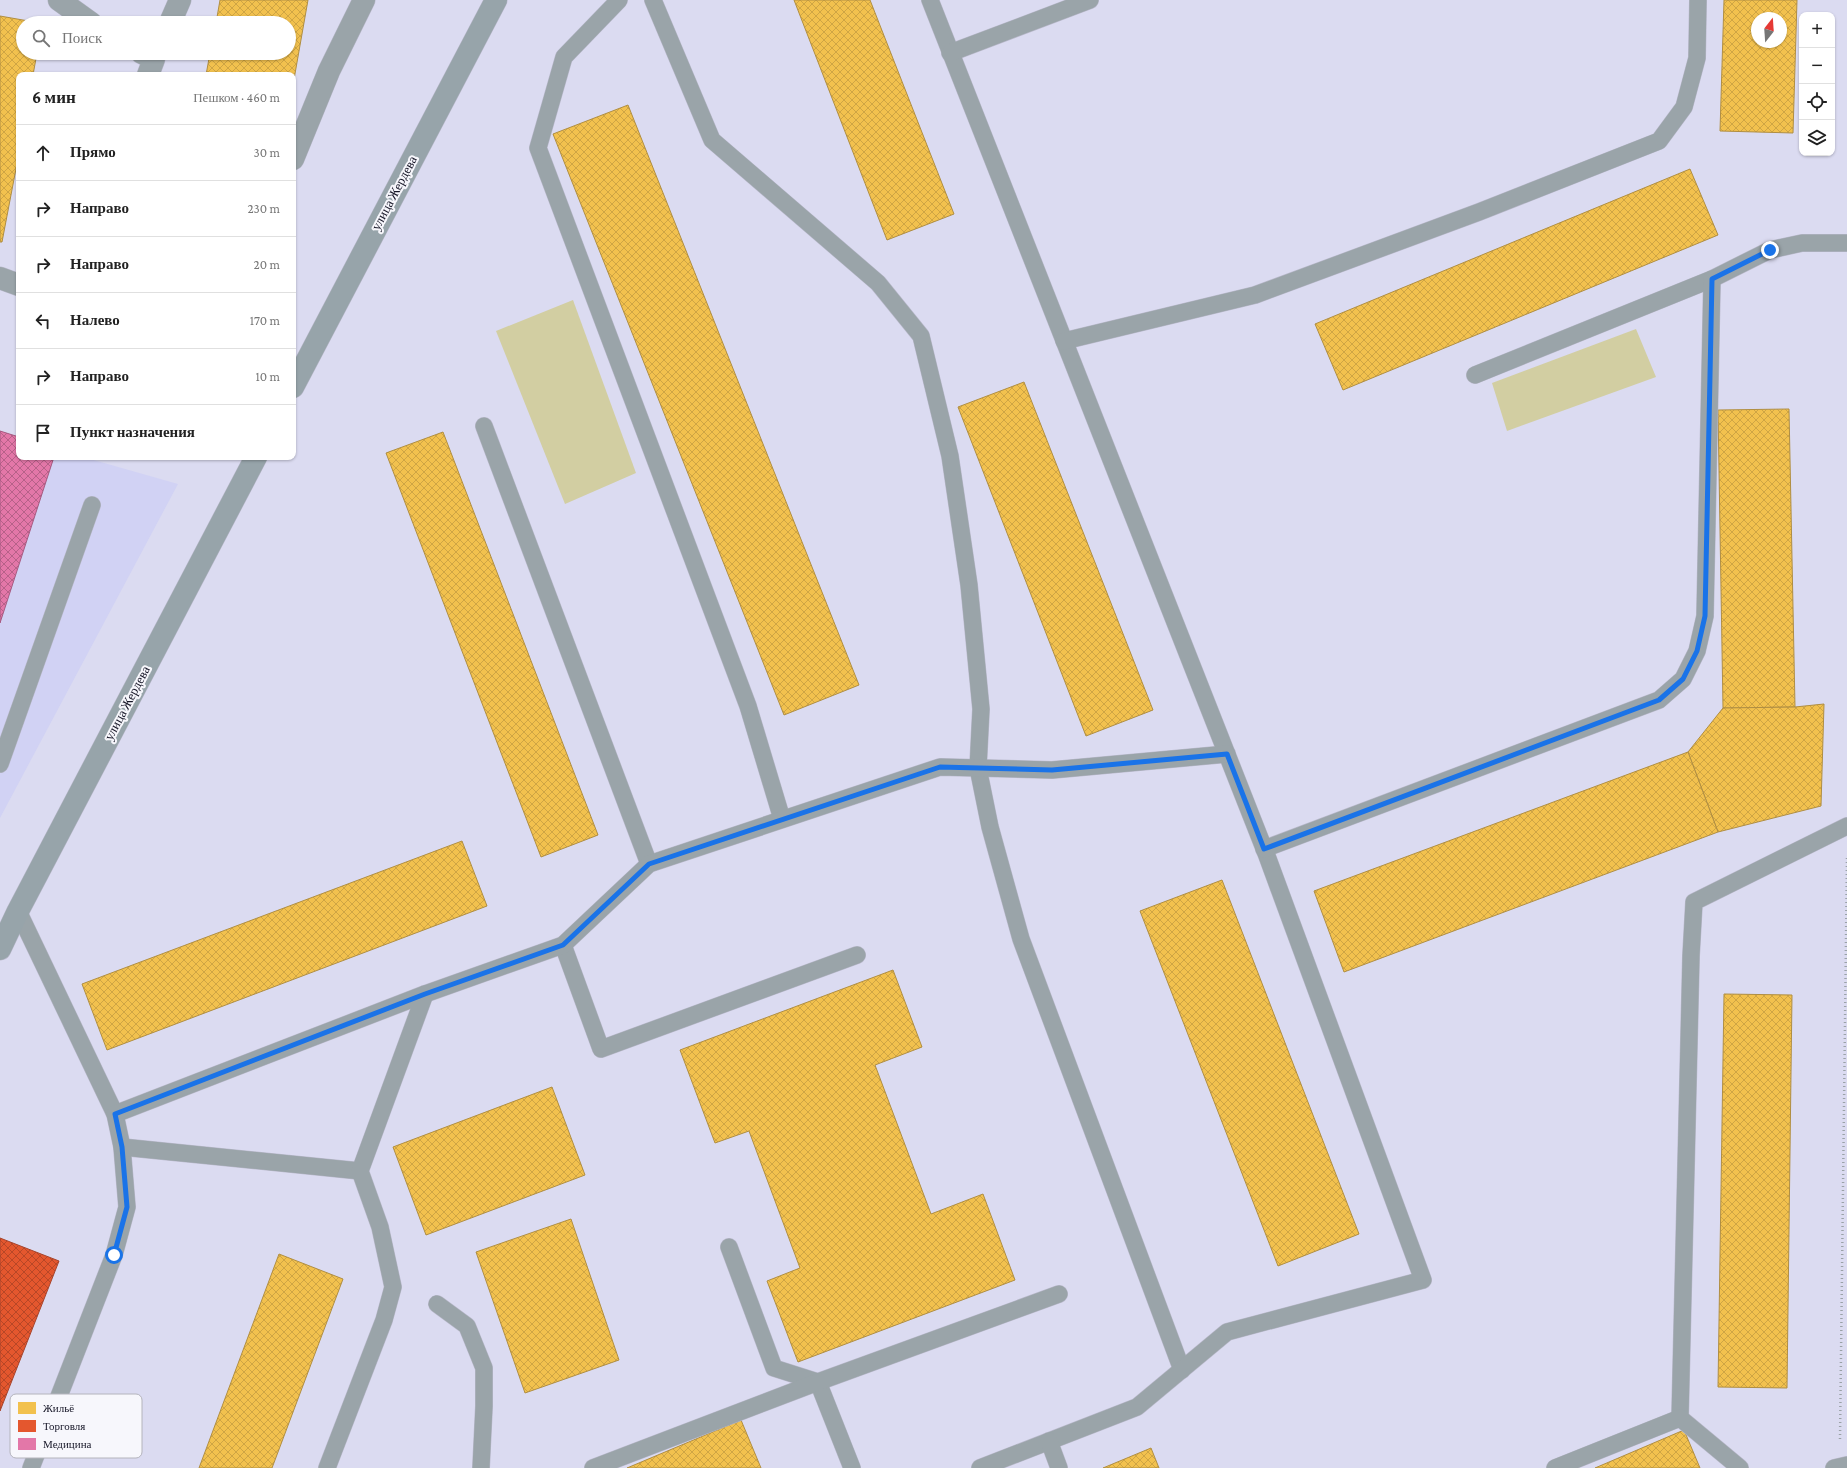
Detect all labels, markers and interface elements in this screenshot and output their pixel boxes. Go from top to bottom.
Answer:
north arrow [1751,12,1787,48]
map controls [1799,12,1835,156]
button: + [1799,12,1835,48]
search box [16,16,296,60]
icon: search [30,27,52,49]
text: Поиск [62,30,102,46]
button: − [1799,48,1835,84]
button: locate [1799,84,1835,120]
text: 6 мин [32,88,76,107]
text: Пешком · 460 m [193,90,280,105]
button: layers [1799,120,1835,156]
icon: ahead [32,142,54,164]
text: Прямо [70,144,116,160]
text: 30 m [254,145,280,160]
street label: улица Жердева [368,153,420,233]
icon: right [32,198,54,220]
text: Направо [70,200,129,216]
text: 230 m [247,201,280,216]
route end [1761,241,1779,259]
icon: right [32,254,54,276]
text: Направо [70,256,129,272]
text: 20 m [254,257,280,272]
icon: left [32,310,54,332]
text: Налево [70,312,120,328]
text: 170 m [250,313,280,328]
icon: right [32,366,54,388]
text: Направо [70,368,129,384]
text: 10 m [255,369,280,384]
icon: arrive [32,422,54,444]
text: Пункт назначения [70,424,195,440]
street label: улица Жердева [101,663,153,743]
route start [105,1246,123,1264]
legend [10,1394,142,1458]
text: Жильё [43,1402,74,1414]
text: Торговля [43,1420,85,1432]
text: Медицина [43,1438,92,1450]

